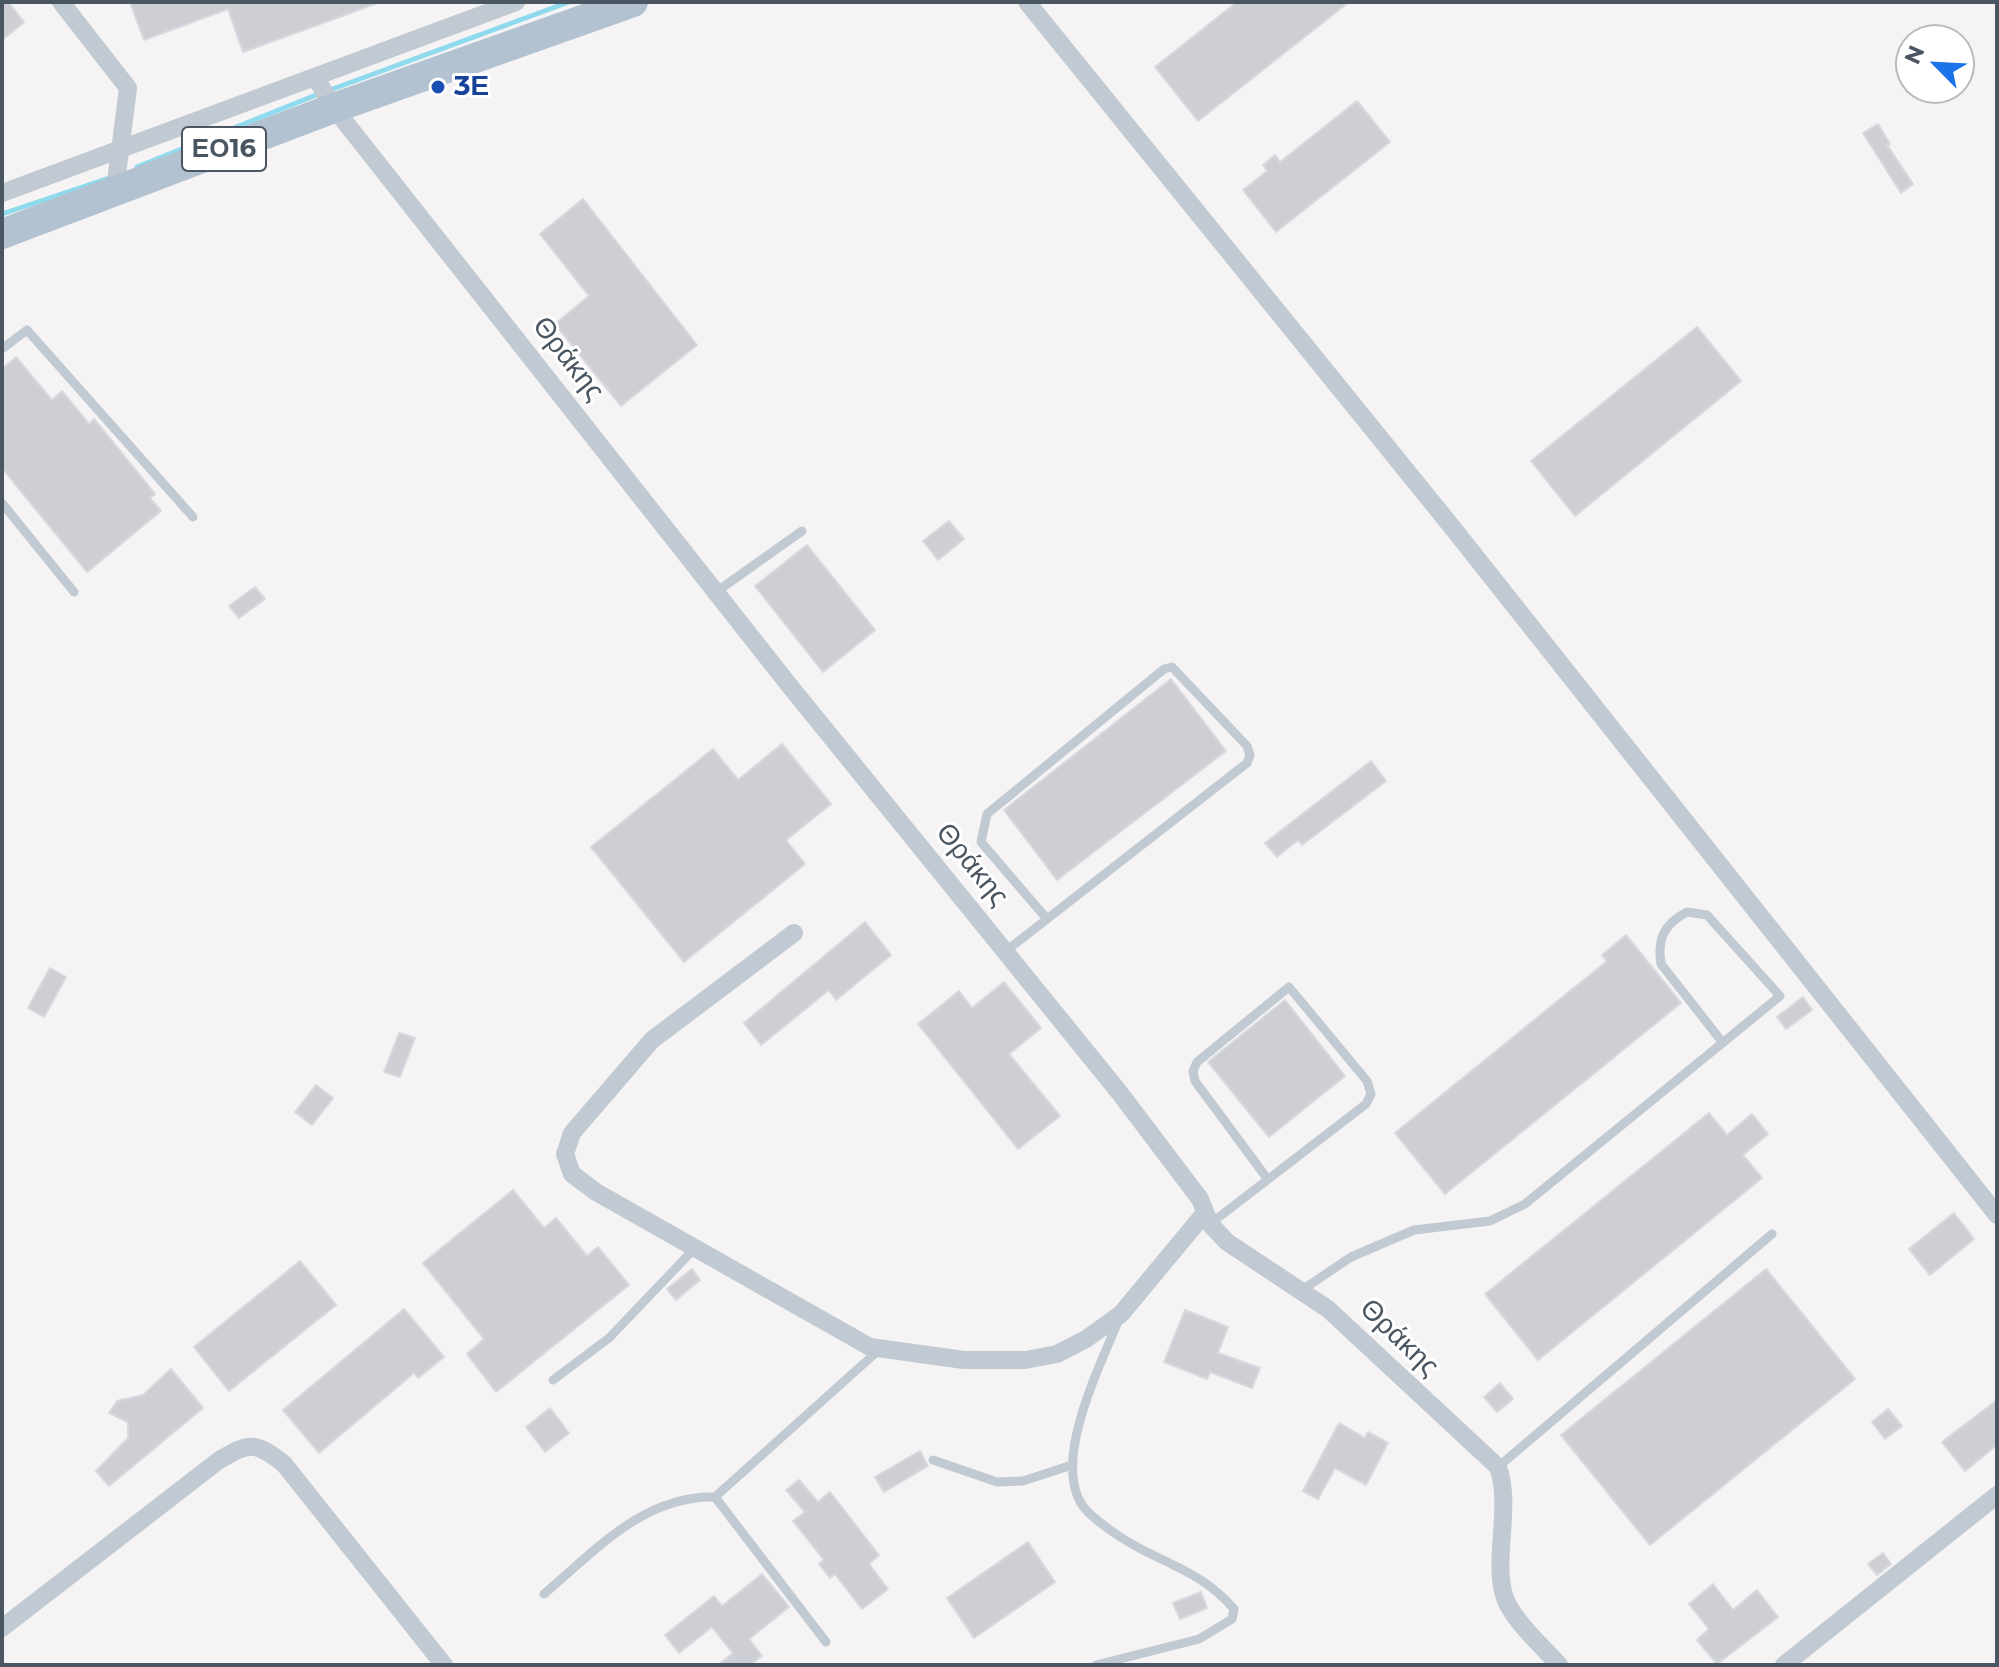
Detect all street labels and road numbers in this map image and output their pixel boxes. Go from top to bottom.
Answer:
road number: ΕΟ16 [182,127,266,171]
street label: Θράκης [525,310,611,408]
street label: Θράκης [928,817,1016,913]
street label: Θράκης [1352,1292,1446,1384]

